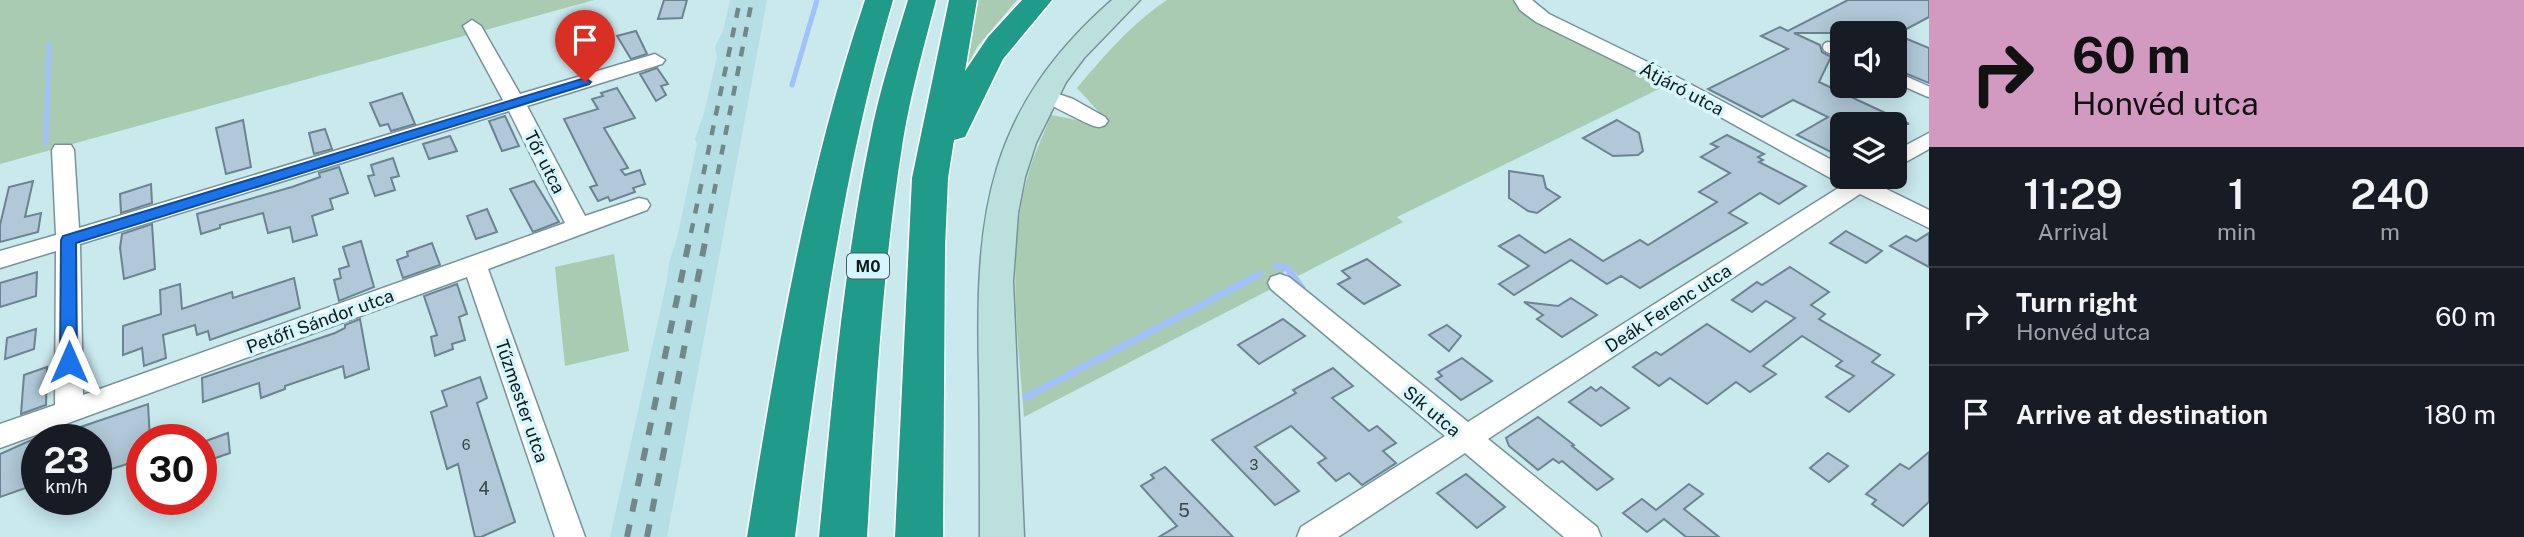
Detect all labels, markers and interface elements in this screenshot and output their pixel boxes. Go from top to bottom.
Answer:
pin [555,10,615,82]
icon: arrive [566,21,604,59]
map controls [1830,21,1907,189]
button: sound [1830,21,1907,98]
text: 60 m [2072,26,2191,84]
icon: right [1957,28,2048,119]
street label: Átjáró utca [1637,57,1728,120]
text: Honvéd utca [2072,85,2259,122]
button: layers [1830,112,1907,189]
street label: Tőr utca [520,127,570,197]
text: 11:29 [2023,169,2123,218]
text: 1 [2228,169,2245,218]
text: 240 [2350,169,2430,218]
text: Arrival [2037,218,2109,245]
text: min [2217,218,2256,245]
text: m [2380,218,2400,245]
road number: M0 [847,254,889,278]
street label: Deák Ferenc utca [1601,259,1735,357]
street label: Petőfi Sándor utca [244,285,396,357]
text: Turn right [2016,287,2138,318]
icon: right [1957,297,1995,335]
text: 60 m [2435,301,2496,332]
text: Honvéd utca [2016,318,2150,345]
position arrow [32,325,106,399]
street label: Tűzmester utca [491,337,553,465]
street label: Sík utca [1399,381,1465,441]
icon: arrive [1957,395,1995,433]
text: Arrive at destination [2016,399,2268,430]
text: 180 m [2424,399,2496,430]
speed limit sign: 30 [126,424,217,515]
house number: 6 [462,437,471,453]
text: 23 [44,440,89,481]
house number: 3 [1250,457,1259,473]
text: km/h [45,476,88,497]
house number: 4 [478,478,490,499]
house number: 5 [1178,500,1190,521]

